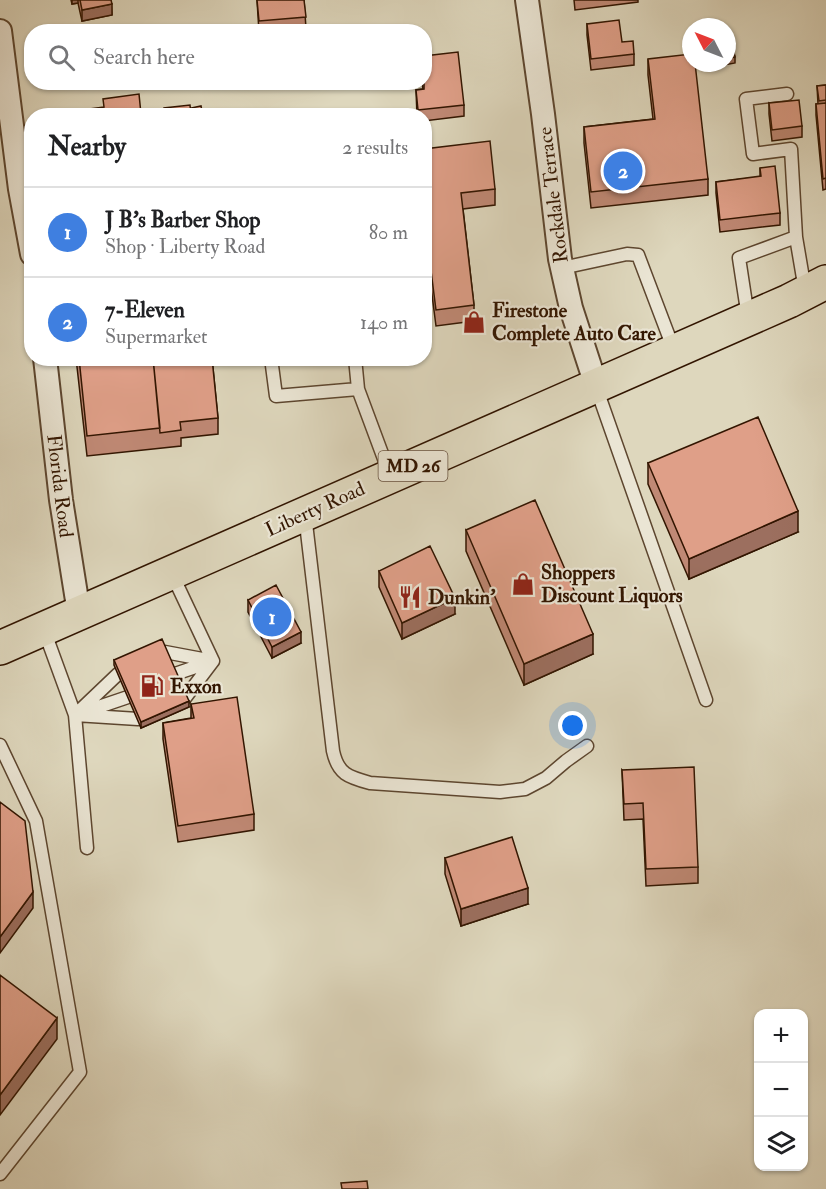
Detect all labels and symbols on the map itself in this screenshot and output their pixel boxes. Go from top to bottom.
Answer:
north arrow [682,18,736,72]
street label: Rockdale Terrace [532,126,574,264]
pin: 2 [604,148,642,194]
place label: Firestone Complete Auto Care [492,298,656,347]
shop icon: Firestone Complete Auto Care [461,309,487,335]
street label: Florida Road [41,433,79,539]
road number: MD 26 [378,451,448,481]
street label: Liberty Road [261,476,369,542]
place label: Shoppers Discount Liquors [541,560,683,609]
shop icon: Shoppers Discount Liquors [510,571,536,597]
restaurant icon: Dunkin' [397,584,423,610]
place label: Dunkin' [428,585,496,610]
pin: 1 [252,594,292,640]
fuel station icon: Exxon [139,673,165,699]
place label: Exxon [170,674,223,699]
your location [558,711,587,740]

